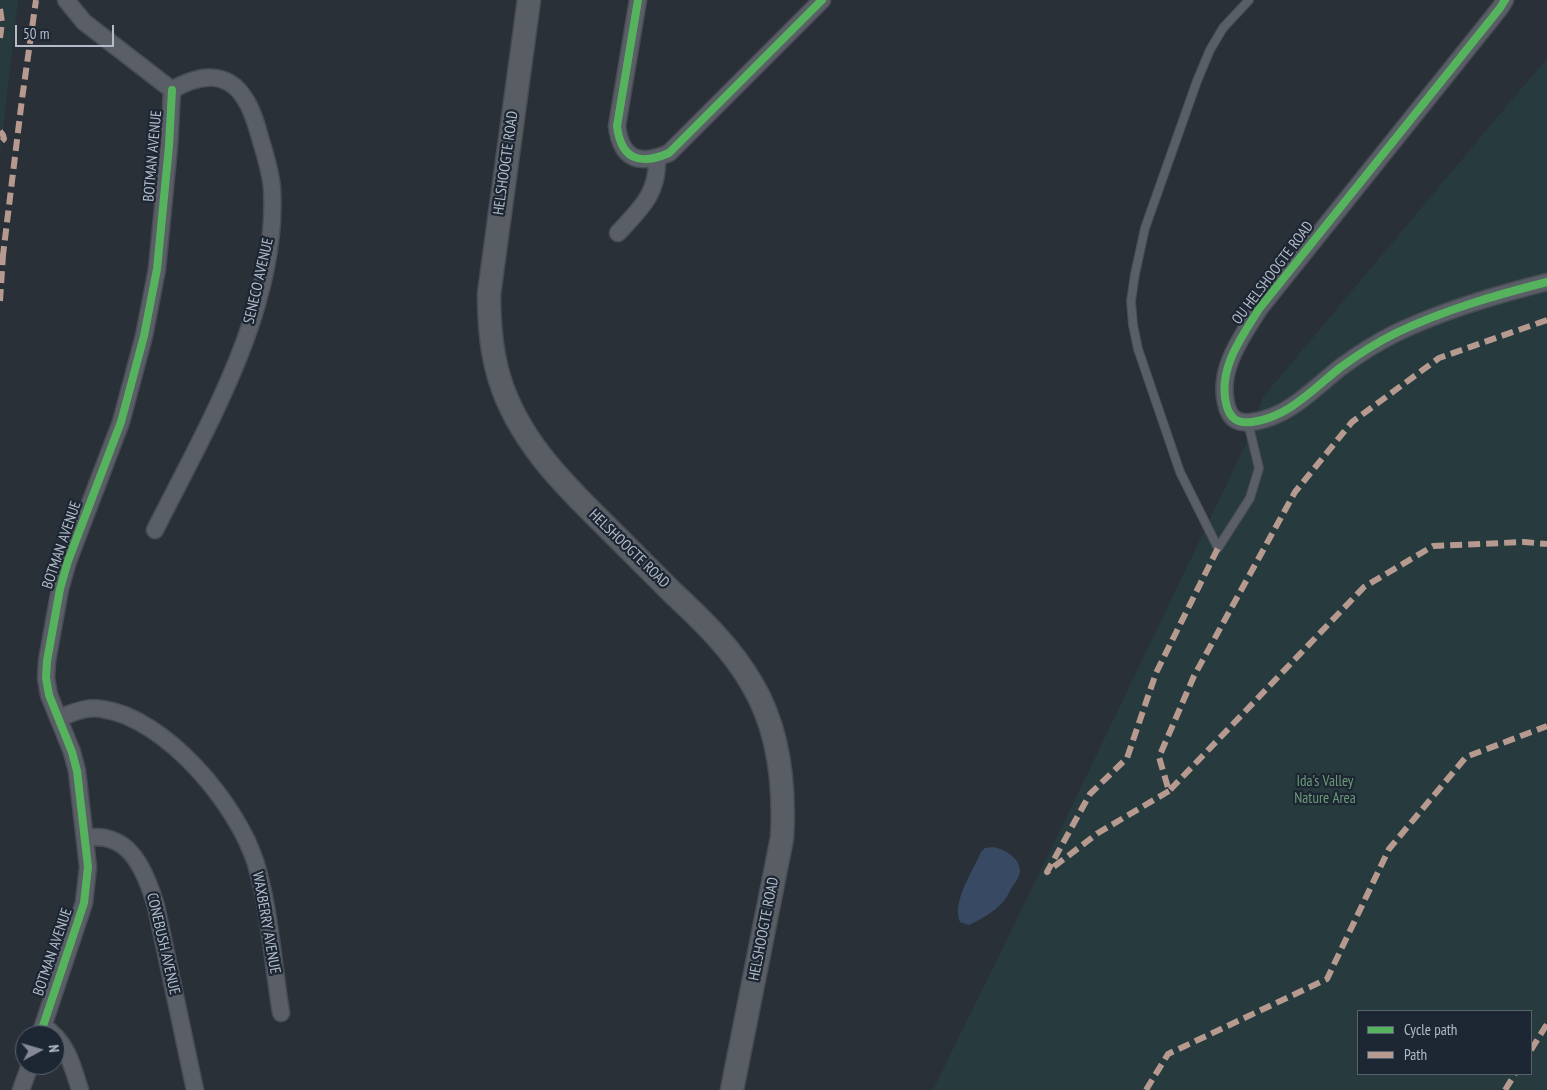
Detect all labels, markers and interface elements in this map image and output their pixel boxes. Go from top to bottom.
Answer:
scale bar [18,15,116,47]
text: 50 m [23,24,49,43]
street label: BOTMAN AVENUE [140,110,166,202]
street label: HELSHOOGTE ROAD [490,110,522,216]
street label: OU HELSHOOGTE ROAD [1228,218,1318,328]
street label: SENECO AVENUE [240,236,278,326]
street label: BOTMAN AVENUE [39,499,85,591]
street label: HELSHOOGTE ROAD [585,506,673,592]
park label: Ida's Valley Nature Area [1294,773,1356,808]
street label: WAXBERRY AVENUE [248,871,284,975]
street label: HELSHOOGTE ROAD [745,876,783,982]
street label: CONEBUSH AVENUE [143,891,183,997]
street label: BOTMAN AVENUE [30,906,76,998]
legend [1357,1010,1532,1075]
text: Cycle path [1404,1020,1457,1039]
north arrow [15,1025,65,1075]
text: N [45,1044,63,1053]
text: Path [1404,1045,1427,1064]

